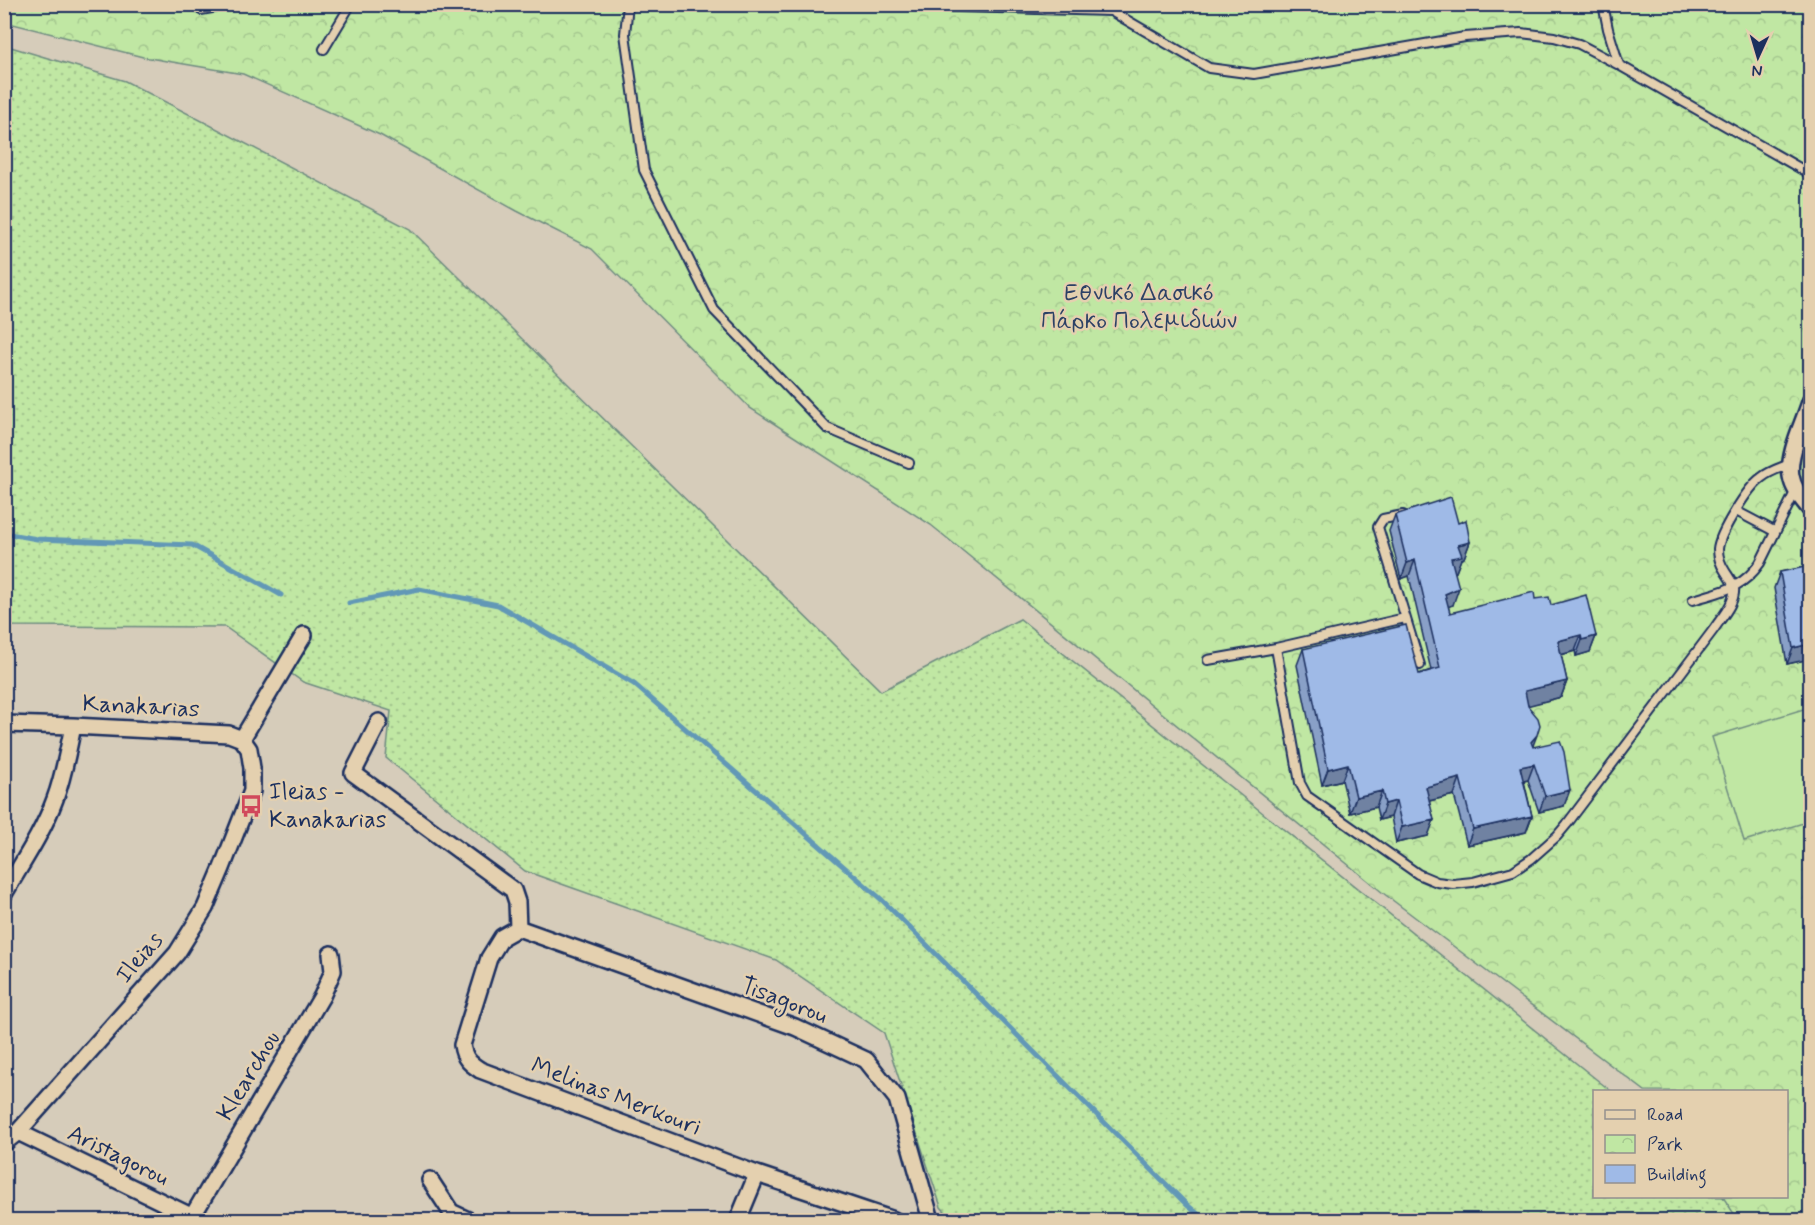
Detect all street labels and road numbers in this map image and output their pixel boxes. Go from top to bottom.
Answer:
street label: Kanakarias [82,688,201,726]
street label: Ileias [109,925,171,990]
street label: Tisagorou [735,970,832,1034]
street label: Klearchou [210,1025,288,1127]
street label: Melinas Merkouri [527,1050,705,1144]
street label: Aristagorou [62,1118,174,1194]

